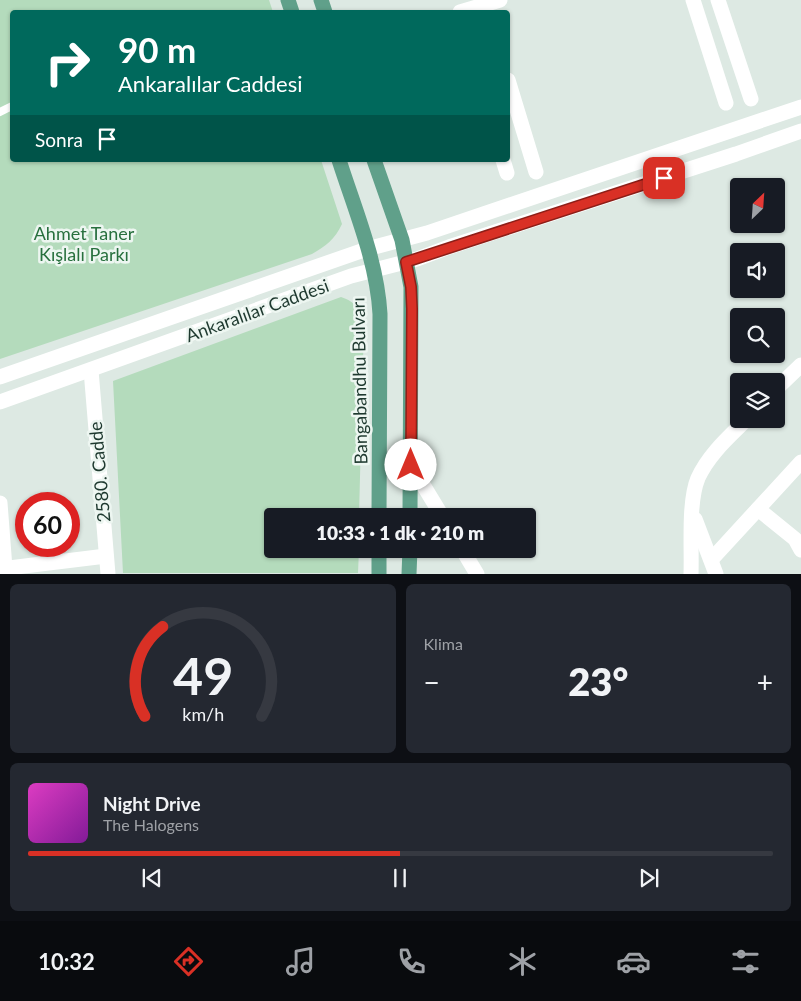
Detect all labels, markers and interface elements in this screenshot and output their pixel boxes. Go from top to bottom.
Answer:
text: 90 m [118,28,196,70]
icon: right [35,30,100,95]
text: Ankaralılar Caddesi [118,70,302,97]
icon: arrive [93,125,121,153]
text: Sonra [35,128,83,151]
pin [643,157,685,199]
icon: arrive [650,164,678,192]
north arrow [730,178,785,232]
map controls [730,178,785,428]
park label: Ahmet Taner Kışlalı Parkı [34,222,135,265]
button: sound [730,243,785,298]
street label: Ankaralılar Caddesi [182,274,332,346]
street label: Bangabandhu Bulvarı [347,297,371,465]
button: search [730,308,785,363]
button: layers [730,373,785,428]
street label: 2580. Cadde [84,421,114,523]
position arrow [384,438,436,490]
speed limit sign: 60 [15,492,80,557]
text: 10:33 · 1 dk · 210 m [316,521,484,544]
text: Klima [424,634,463,653]
text: 49 [173,644,233,706]
text: 23° [568,658,628,704]
text: − [424,665,440,699]
text: + [757,665,773,699]
text: km/h [182,703,224,725]
text: Night Drive [103,792,201,815]
text: The Halogens [103,815,199,834]
icon: previous [138,864,166,892]
icon: pause [386,864,414,892]
icon: next [635,864,663,892]
icon: directions [171,944,206,979]
icon: music [283,944,318,979]
icon: phone [394,944,429,979]
icon: climate [505,944,540,979]
icon: car [616,944,651,979]
icon: filters [728,944,763,979]
text: 10:32 [38,948,95,975]

